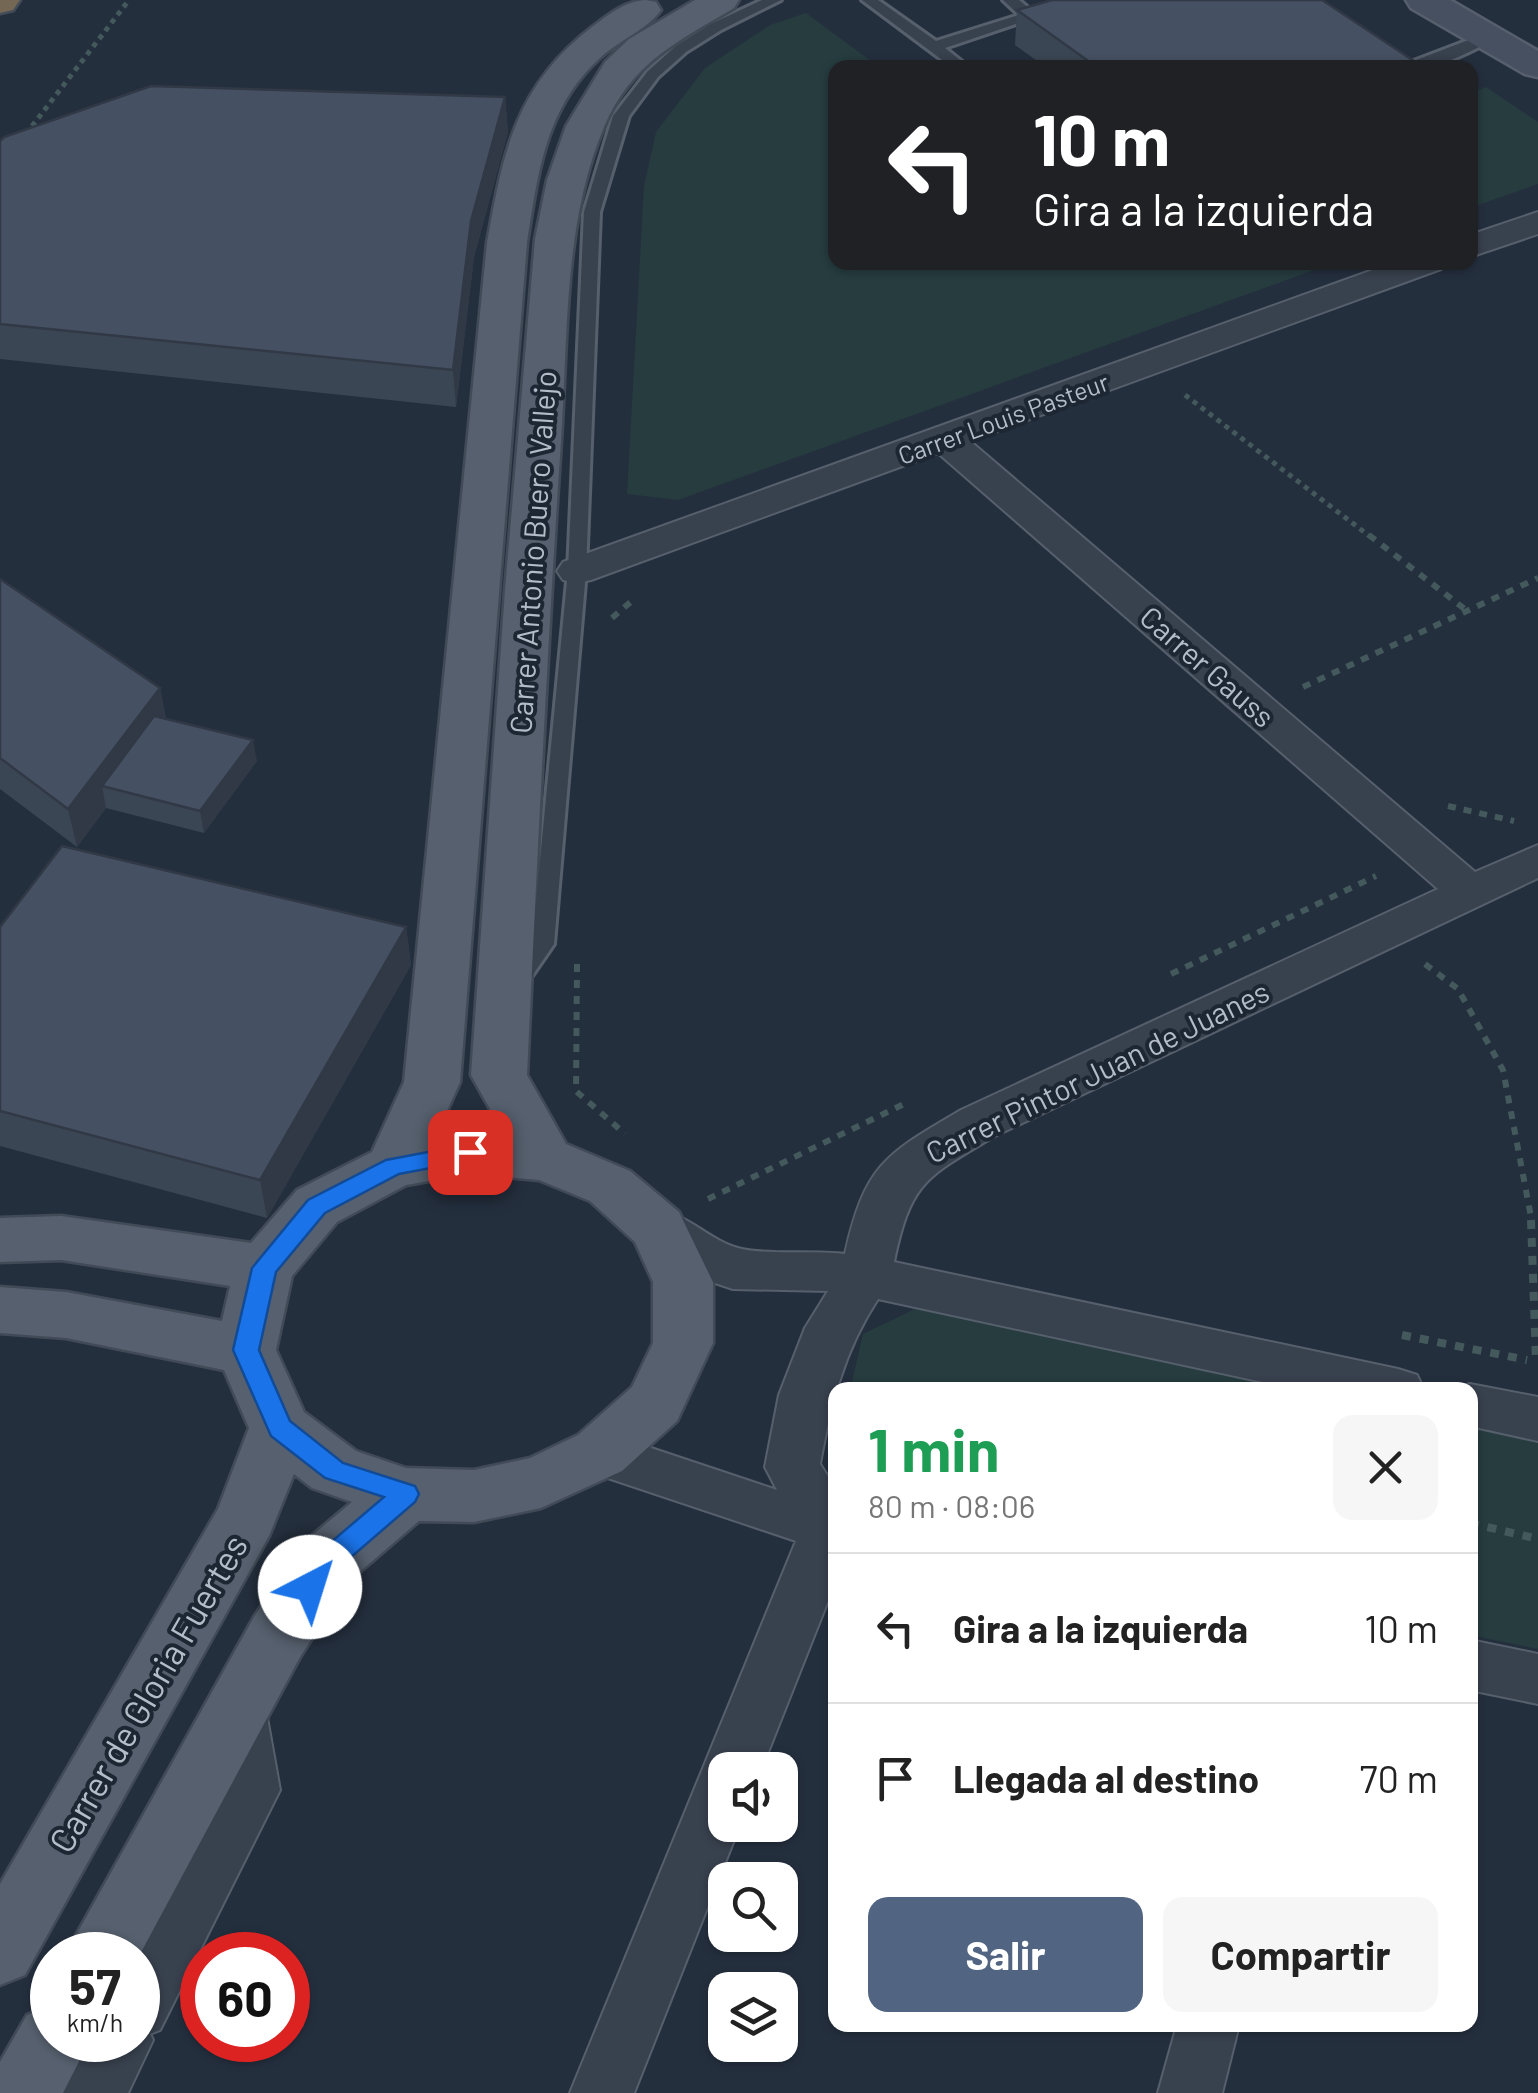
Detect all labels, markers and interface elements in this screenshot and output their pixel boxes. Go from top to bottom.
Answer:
text: 10 m [1033,96,1170,180]
icon: left [868,100,998,230]
text: Gira a la izquierda [1033,181,1374,235]
street label: Carrer Louis Pasteur [894,366,1112,470]
street label: Carrer Antonio Buero Vallejo [501,369,563,735]
street label: Carrer Gauss [1134,598,1282,734]
street label: Carrer Pintor Juan de Juanes [920,972,1274,1170]
pin [428,1110,513,1195]
icon: arrive [443,1125,498,1180]
text: 1 min [868,1412,999,1484]
button: close [1333,1415,1438,1520]
text: 80 m · 08:06 [868,1486,1035,1524]
street label: Carrer de Gloria Fuertes [39,1527,255,1859]
position arrow [258,1535,362,1639]
icon: left [868,1601,923,1656]
text: Gira a la izquierda [953,1605,1248,1651]
text: 10 m [1364,1605,1438,1651]
icon: arrive [868,1751,923,1806]
map controls [708,1752,798,2062]
button: sound [708,1752,798,1842]
text: Llegada al destino [953,1755,1259,1801]
text: 70 m [1360,1755,1438,1801]
button: search [708,1862,798,1952]
button: Salir [868,1897,1143,2012]
button: Compartir [1163,1897,1438,2012]
speed limit sign: 60 [180,1932,310,2062]
text: 57 [69,1955,121,2015]
button: layers [708,1972,798,2062]
text: km/h [67,2007,123,2037]

